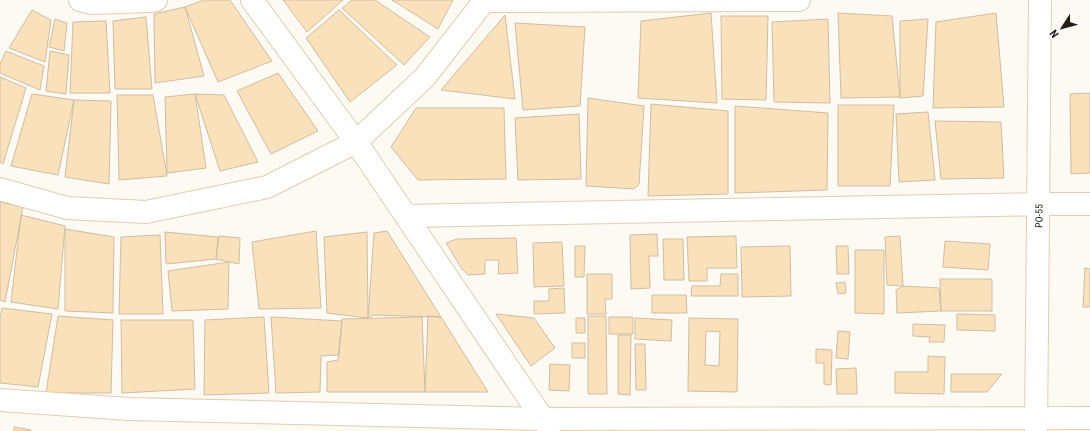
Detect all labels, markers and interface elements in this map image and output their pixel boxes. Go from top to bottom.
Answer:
north arrow [1042,8,1082,48]
text: N [1047,27,1062,40]
street label: PO-55 [1033,204,1045,228]

